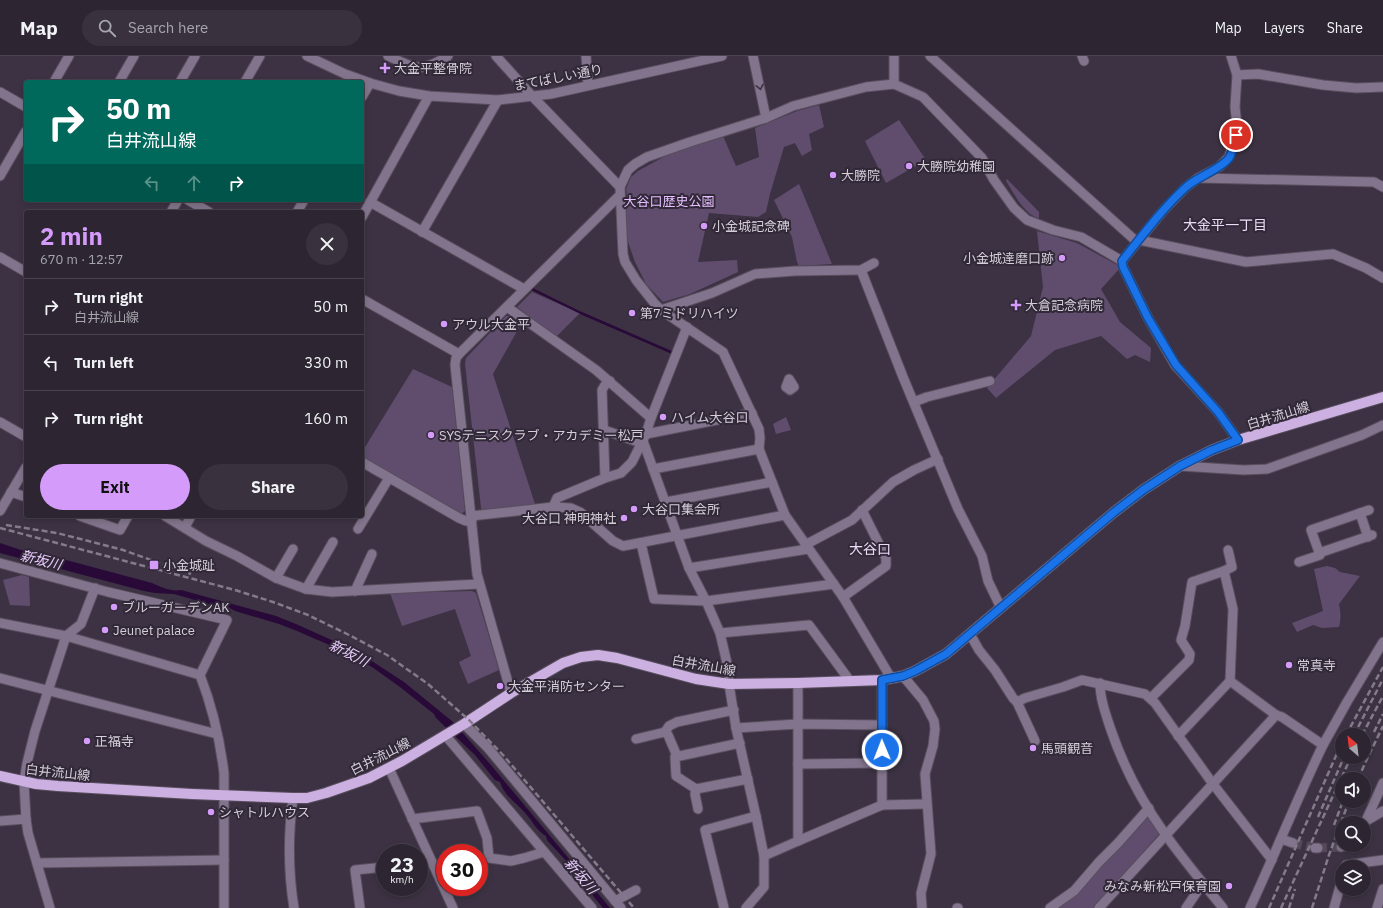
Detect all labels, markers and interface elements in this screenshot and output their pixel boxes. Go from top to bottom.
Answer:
search box [82,10,362,46]
text: Map [20,16,58,40]
icon: search [96,17,118,39]
text: Search here [128,18,208,37]
text: Map [1215,19,1242,37]
text: Layers [1264,19,1305,37]
text: Share [1327,19,1363,37]
place label: 大金平整骨院 [394,60,472,77]
street label: まてばしい通り [512,60,604,94]
marker: 大金平整骨院 [379,62,391,74]
one-way arrow [755,84,763,90]
text: 50 m [106,90,171,127]
icon: right [40,96,92,148]
pin [1219,118,1253,152]
icon: arrive [1225,124,1247,146]
text: 白井流山線 [106,129,196,152]
place label: 大勝院幼稚園 [917,158,995,175]
marker: 大勝院幼稚園 [904,161,914,171]
place label: 大勝院 [841,167,880,184]
marker: 大勝院 [828,170,838,180]
icon: left [141,172,163,194]
icon: ahead [183,172,205,194]
icon: right [225,172,247,194]
park label: 大谷口歴史公園 [623,193,715,210]
district label: 大金平一丁目 [1183,216,1267,234]
place label: 小金城記念碑 [712,218,790,235]
text: 2 min [40,220,103,252]
marker: 小金城記念碑 [699,221,709,231]
button: close [306,223,348,265]
place label: 小金城達磨口跡 [963,250,1054,267]
text: 670 m · 12:57 [40,251,123,268]
marker: 小金城達磨口跡 [1057,253,1067,263]
text: Turn right [74,288,143,307]
icon: right [40,296,62,318]
text: 50 m [313,297,348,316]
place label: 大倉記念病院 [1025,297,1103,314]
marker: 大倉記念病院 [1010,299,1022,311]
place label: 第7ミドリハイツ [640,305,739,322]
marker: 第7ミドリハイツ [627,308,637,318]
text: 白井流山線 [74,309,139,326]
place label: アウル大金平 [452,316,530,333]
marker: アウル大金平 [439,319,449,329]
icon: left [40,352,62,374]
text: Turn left [74,353,134,372]
text: 330 m [304,353,348,372]
street label: 白井流山線 [1245,398,1312,433]
icon: right [40,408,62,430]
text: Turn right [74,409,143,428]
text: 160 m [304,409,348,428]
place label: ハイム大谷口 [671,409,748,426]
marker: ハイム大谷口 [658,412,668,422]
place label: SYSテニスクラブ・アカデミー松戸 [439,427,643,444]
marker: SYSテニスクラブ・アカデミー松戸 [426,430,436,440]
button: Exit [40,464,190,510]
button: Share [198,464,348,510]
place label: 大谷口集会所 [642,501,720,518]
marker: 大谷口集会所 [629,504,639,514]
place label: 大谷口 神明神社 [522,510,616,527]
marker: 大谷口 神明神社 [619,513,629,523]
district label: 大谷口 [849,540,891,558]
water label: 新坂川 [18,546,65,574]
place label: 小金城趾 [163,557,215,574]
marker: 小金城趾 [148,559,160,571]
place label: ブルーガーデンAK [122,599,230,616]
marker: ブルーガーデンAK [109,602,119,612]
place label: Jeunet palace [113,622,195,639]
marker: Jeunet palace [100,625,110,635]
water label: 新坂川 [326,635,374,671]
street label: 白井流山線 [670,651,737,680]
place label: 常真寺 [1297,657,1336,674]
marker: 常真寺 [1284,660,1294,670]
place label: 大金平消防センター [508,678,625,695]
marker: 大金平消防センター [495,681,505,691]
north arrow [1335,728,1371,764]
map controls [1335,728,1371,896]
position arrow [861,729,903,771]
place label: 正福寺 [95,733,134,750]
street label: 白井流山線 [347,734,413,779]
marker: 正福寺 [82,736,92,746]
place label: 馬頭観音 [1041,740,1093,757]
marker: 馬頭観音 [1028,743,1038,753]
street label: 白井流山線 [25,761,91,784]
button: sound [1335,772,1371,808]
place label: シャトルハウス [219,804,310,821]
marker: シャトルハウス [206,807,216,817]
button: search [1335,816,1371,852]
speed limit sign: 30 [436,844,488,896]
text: 23 [390,851,414,878]
water label: 新坂川 [561,854,603,899]
button: layers [1335,860,1371,896]
text: km/h [390,873,414,886]
place label: みなみ新松戸保育園 [1104,878,1221,895]
marker: みなみ新松戸保育園 [1224,881,1234,891]

